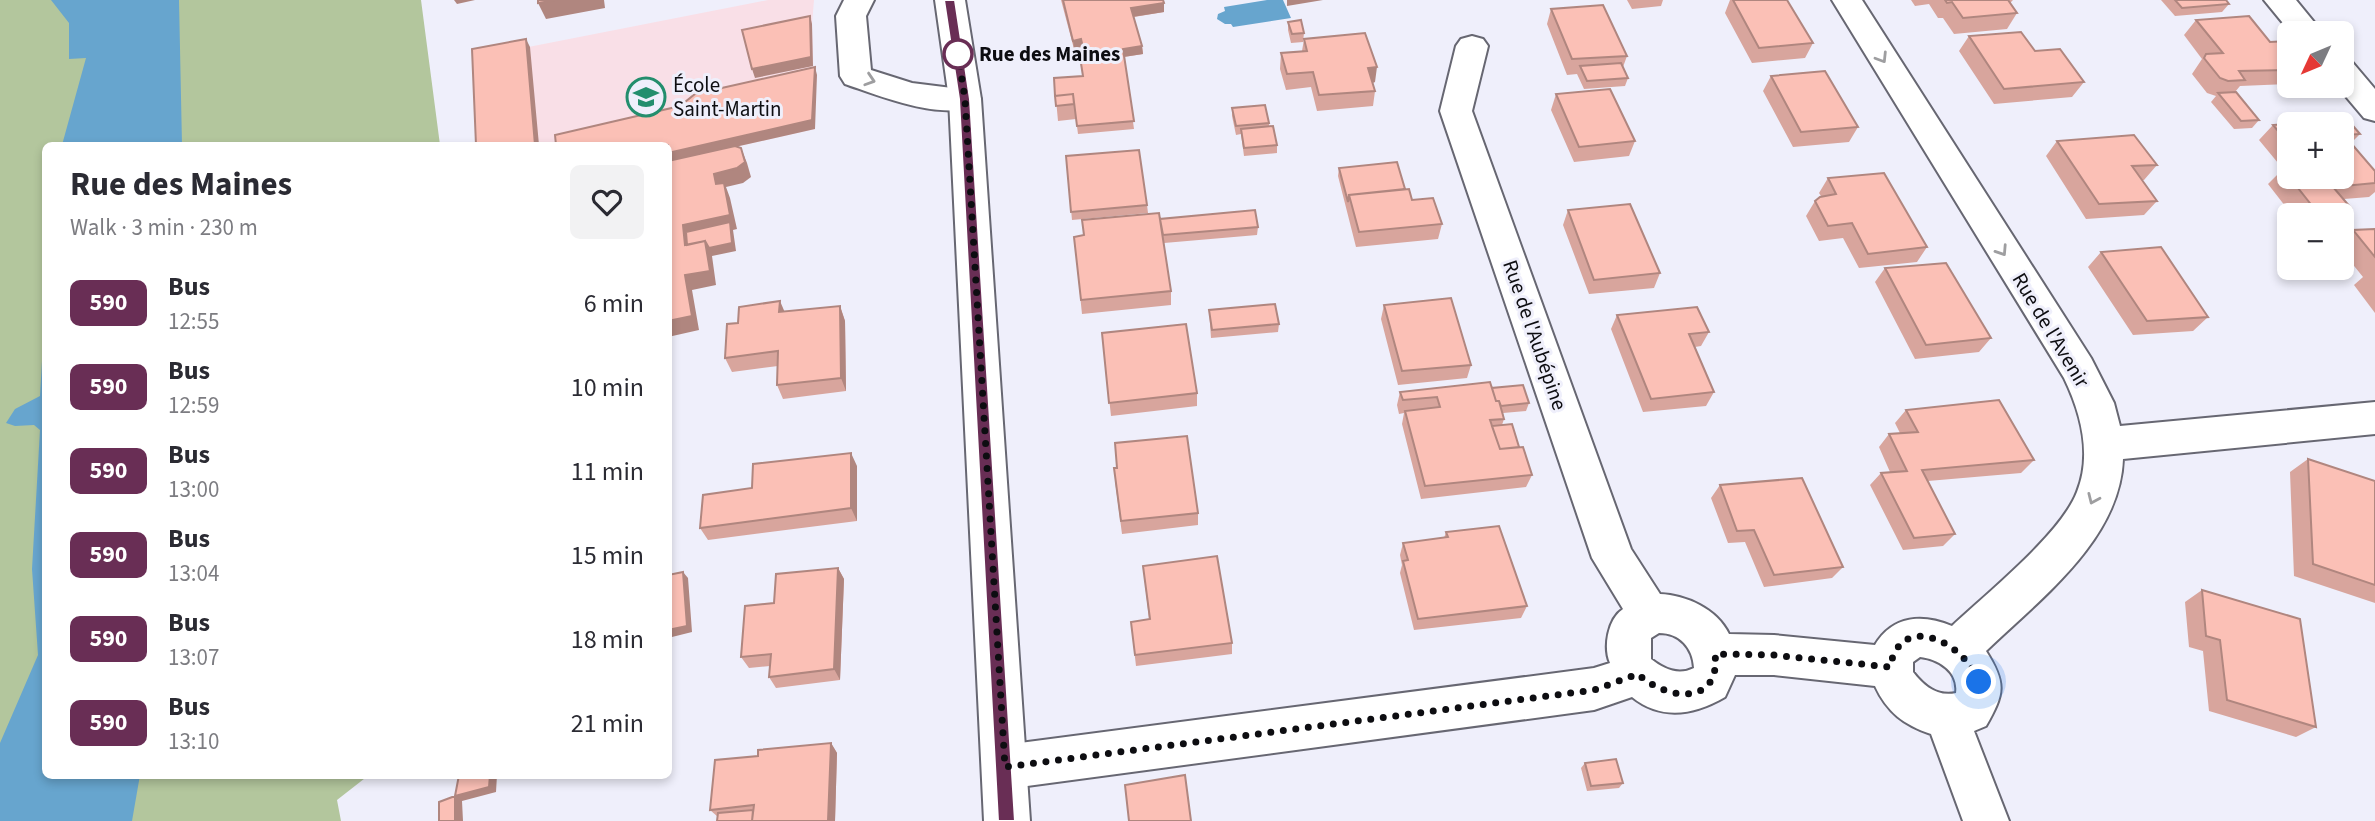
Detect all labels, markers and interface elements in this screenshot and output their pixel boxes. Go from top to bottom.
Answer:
north arrow [2277,21,2354,98]
map controls [2277,21,2354,280]
marker: Rue des Maines [943,39,973,69]
place label: Rue des Maines [979,39,1120,69]
one-way arrow [1874,51,1887,64]
place label: École Saint-Martin [673,70,781,124]
one-way arrow [864,72,876,87]
school or university icon: École Saint-Martin [625,76,667,118]
button: + [2277,112,2354,189]
text: Rue des Maines [70,161,292,208]
button: heart [570,165,644,239]
button: − [2277,203,2354,280]
text: Walk · 3 min · 230 m [70,211,258,244]
one-way arrow [1994,244,2007,257]
street label: Rue de l'Aubépine [1495,256,1575,414]
street label: Rue de l'Avenir [2005,267,2097,394]
text: Bus [168,268,210,305]
text: 590 [89,285,128,320]
text: 6 min [584,285,644,322]
text: 12:55 [168,305,219,338]
text: Bus [168,352,210,389]
text: 590 [89,369,128,404]
text: 10 min [571,369,644,406]
text: 12:59 [168,389,219,422]
text: Bus [168,436,210,473]
text: 590 [89,453,128,488]
text: 11 min [571,453,644,490]
text: 13:00 [168,473,219,506]
one-way arrow [2088,493,2102,505]
text: Bus [168,520,210,557]
text: 590 [89,537,128,572]
text: 15 min [571,537,644,574]
text: 13:04 [168,557,219,590]
text: Bus [168,604,210,641]
text: 590 [89,621,128,656]
text: 18 min [571,621,644,658]
text: 13:07 [168,641,219,674]
your location [1961,664,1996,699]
text: Bus [168,688,210,725]
text: 590 [89,705,128,740]
text: 21 min [571,705,644,742]
text: 13:10 [168,725,219,758]

